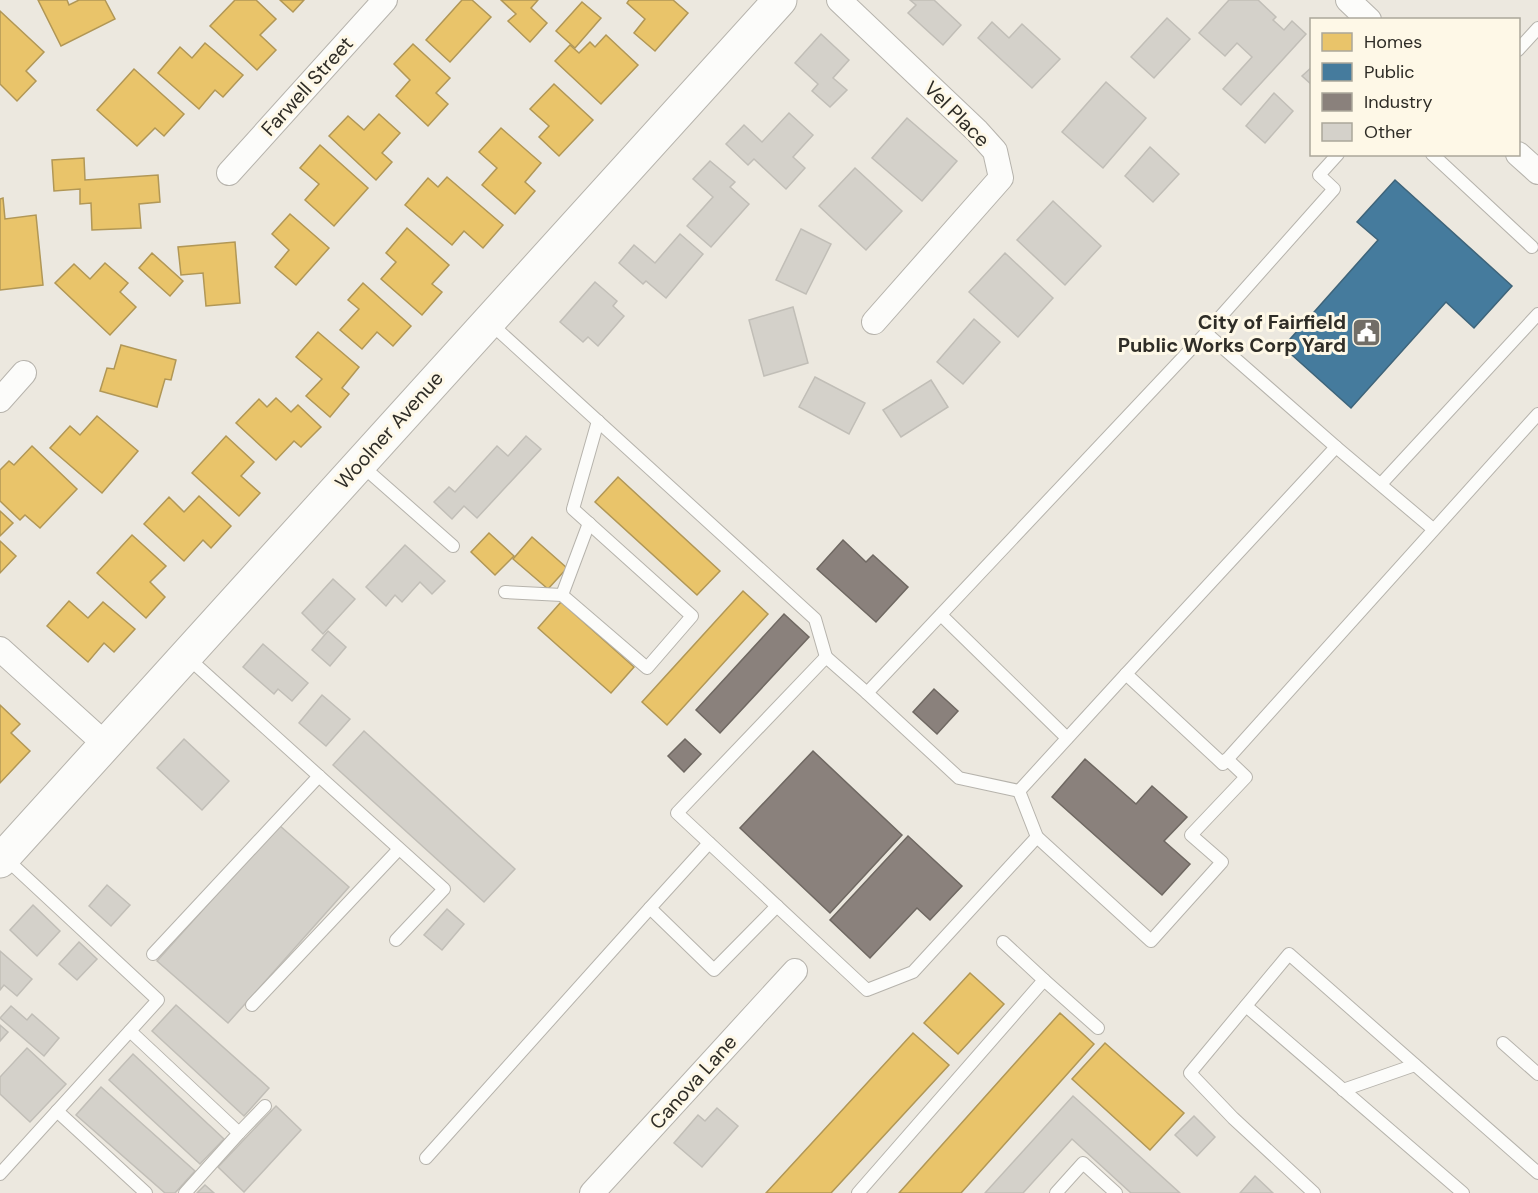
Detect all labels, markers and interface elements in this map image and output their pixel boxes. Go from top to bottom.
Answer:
legend [1310,18,1520,156]
text: Homes [1364,30,1422,54]
street label: Farwell Street [255,31,359,141]
text: Public [1364,60,1415,84]
street label: Vel Place [918,75,996,153]
text: Industry [1364,90,1433,114]
text: Other [1364,120,1413,144]
place label: City of Fairfield Public Works Corp Yard [1118,309,1346,358]
public building icon: City of Fairfield Public Works Corp Yard [1351,317,1383,349]
street label: Woolner Avenue [329,366,449,494]
street label: Canova Lane [644,1029,742,1135]

